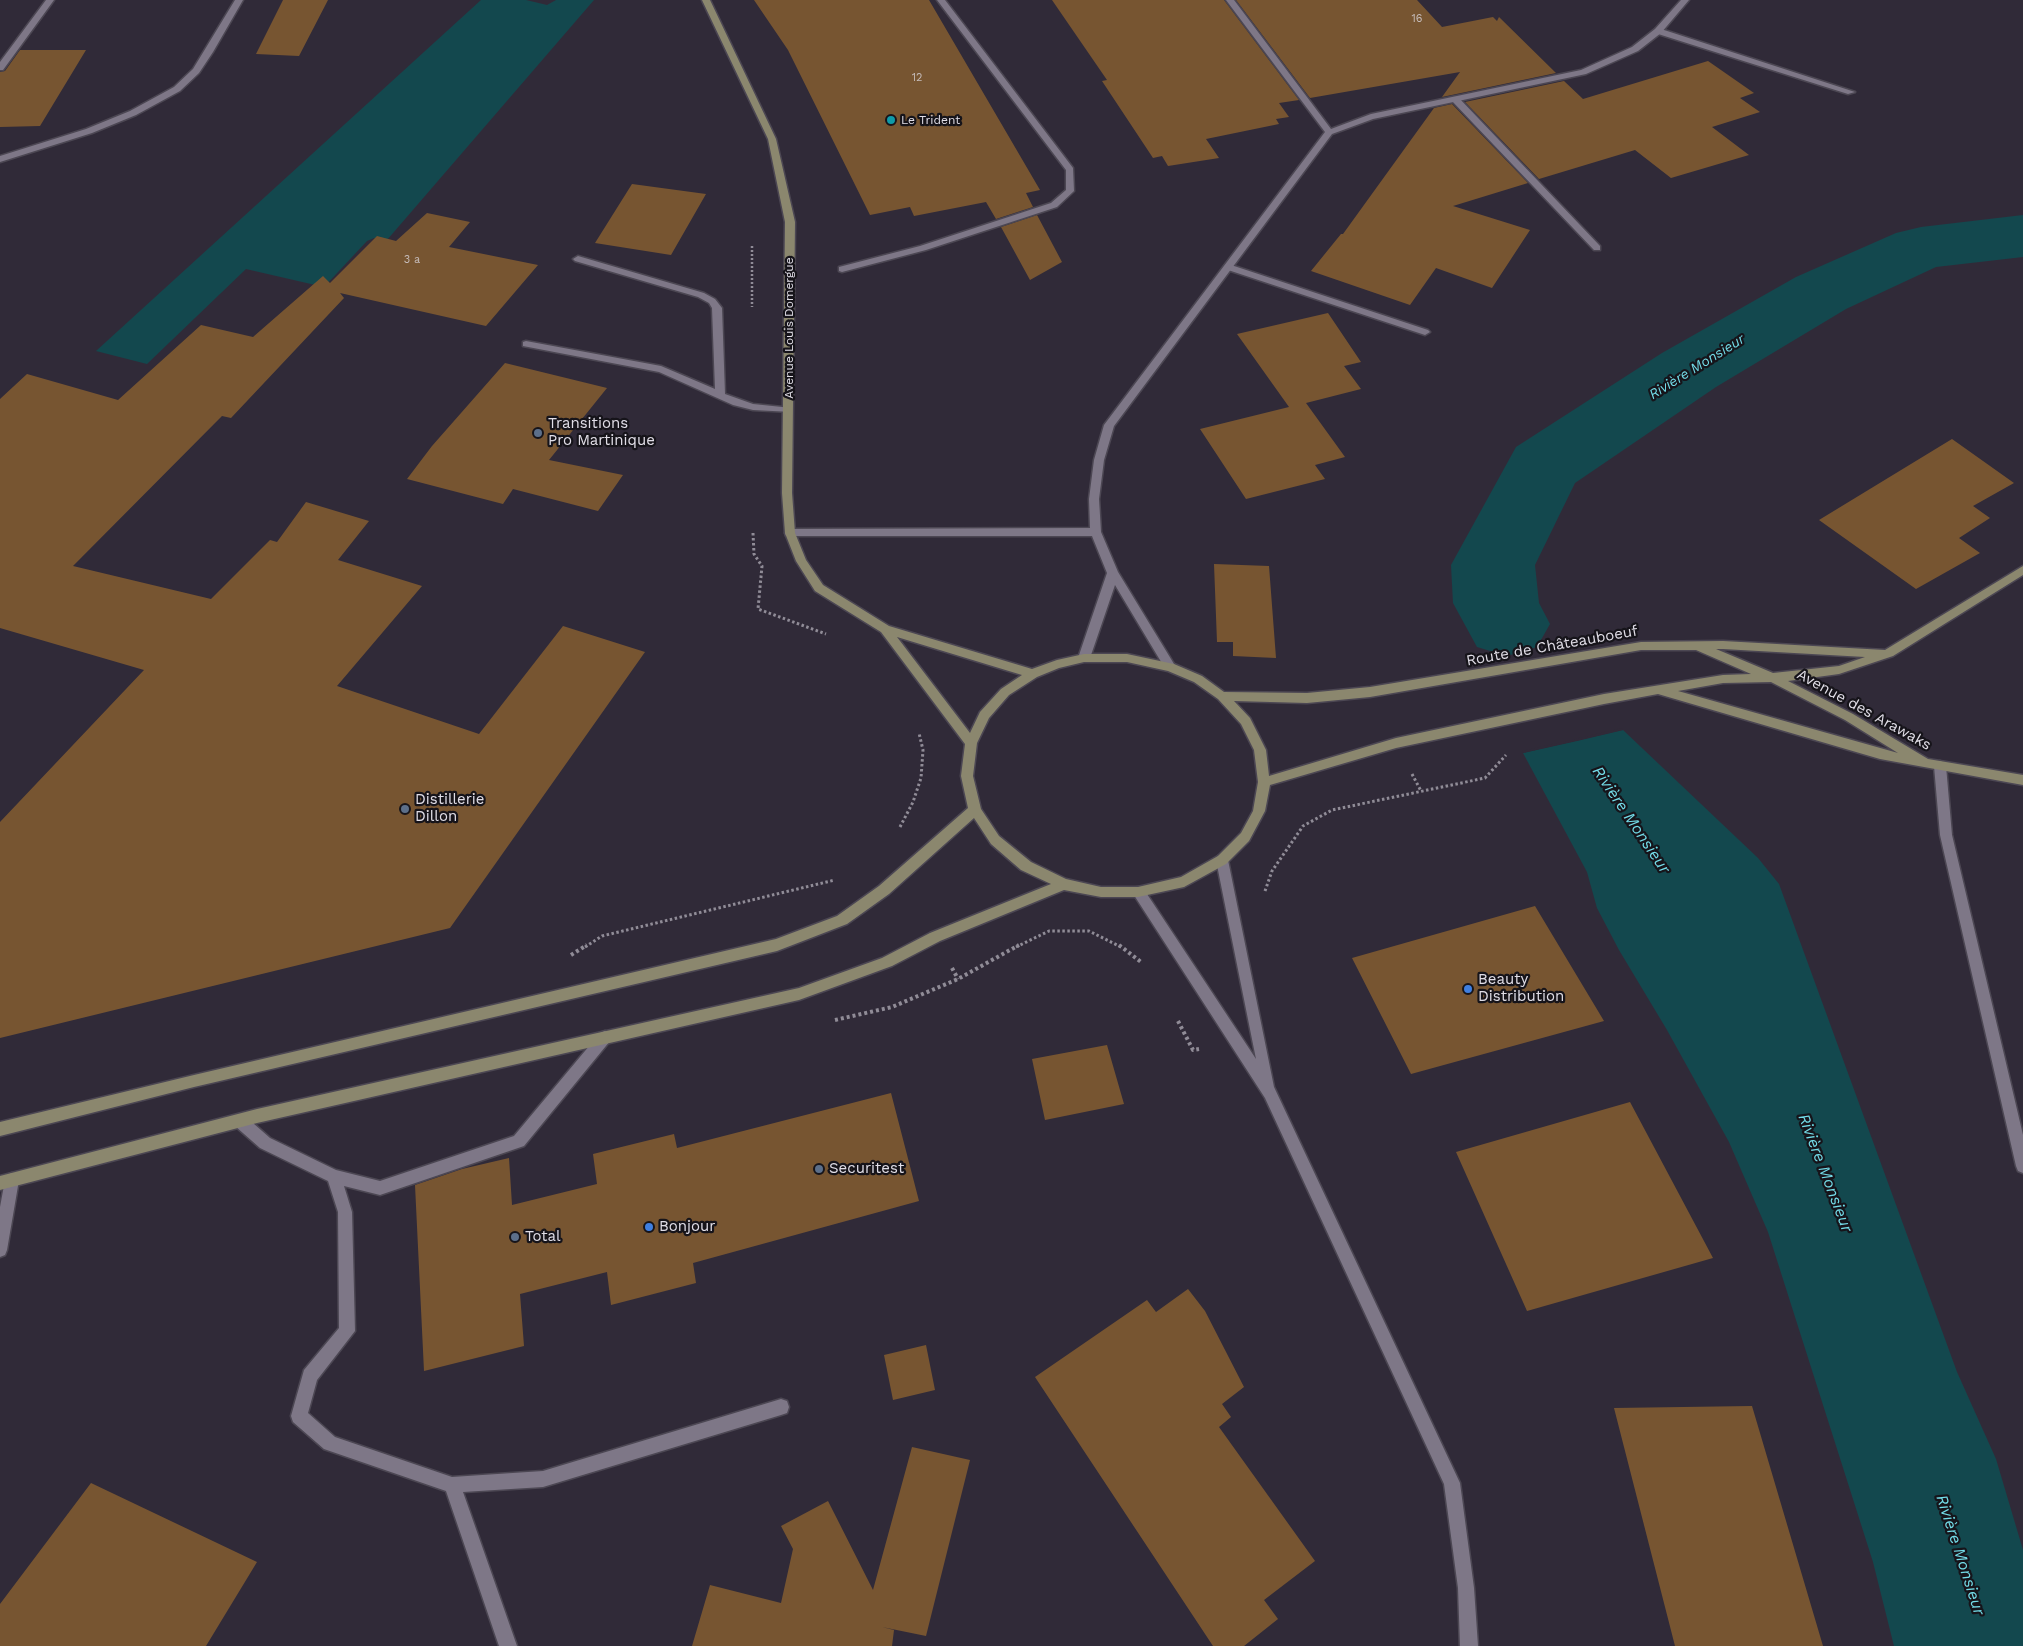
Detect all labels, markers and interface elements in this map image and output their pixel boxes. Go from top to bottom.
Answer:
house number: 16 [1412,12,1422,26]
house number: 12 [912,71,922,85]
place label: Le Trident [901,113,960,127]
marker: Le Trident [885,114,897,126]
house number: 3 a [404,253,420,267]
street label: Avenue Louis Domergue [782,257,796,399]
water label: Rivière Monsieur [1646,331,1748,403]
place label: Transitions Pro Martinique [548,415,655,450]
marker: Transitions Pro Martinique [532,427,544,439]
street label: Route de Châteauboeuf [1465,622,1639,670]
street label: Avenue des Arawaks [1794,666,1934,754]
water label: Rivière Monsieur [1588,763,1674,877]
place label: Distillerie Dillon [415,791,485,826]
marker: Distillerie Dillon [399,803,411,815]
place label: Beauty Distribution [1478,971,1564,1006]
marker: Beauty Distribution [1462,983,1474,995]
water label: Rivière Monsieur [1794,1111,1856,1235]
place label: Securitest [829,1160,904,1178]
marker: Securitest [813,1163,825,1175]
place label: Bonjour [659,1218,715,1236]
marker: Bonjour [643,1221,655,1233]
place label: Total [525,1228,561,1246]
marker: Total [509,1231,521,1243]
water label: Rivière Monsieur [1931,1492,1989,1618]

